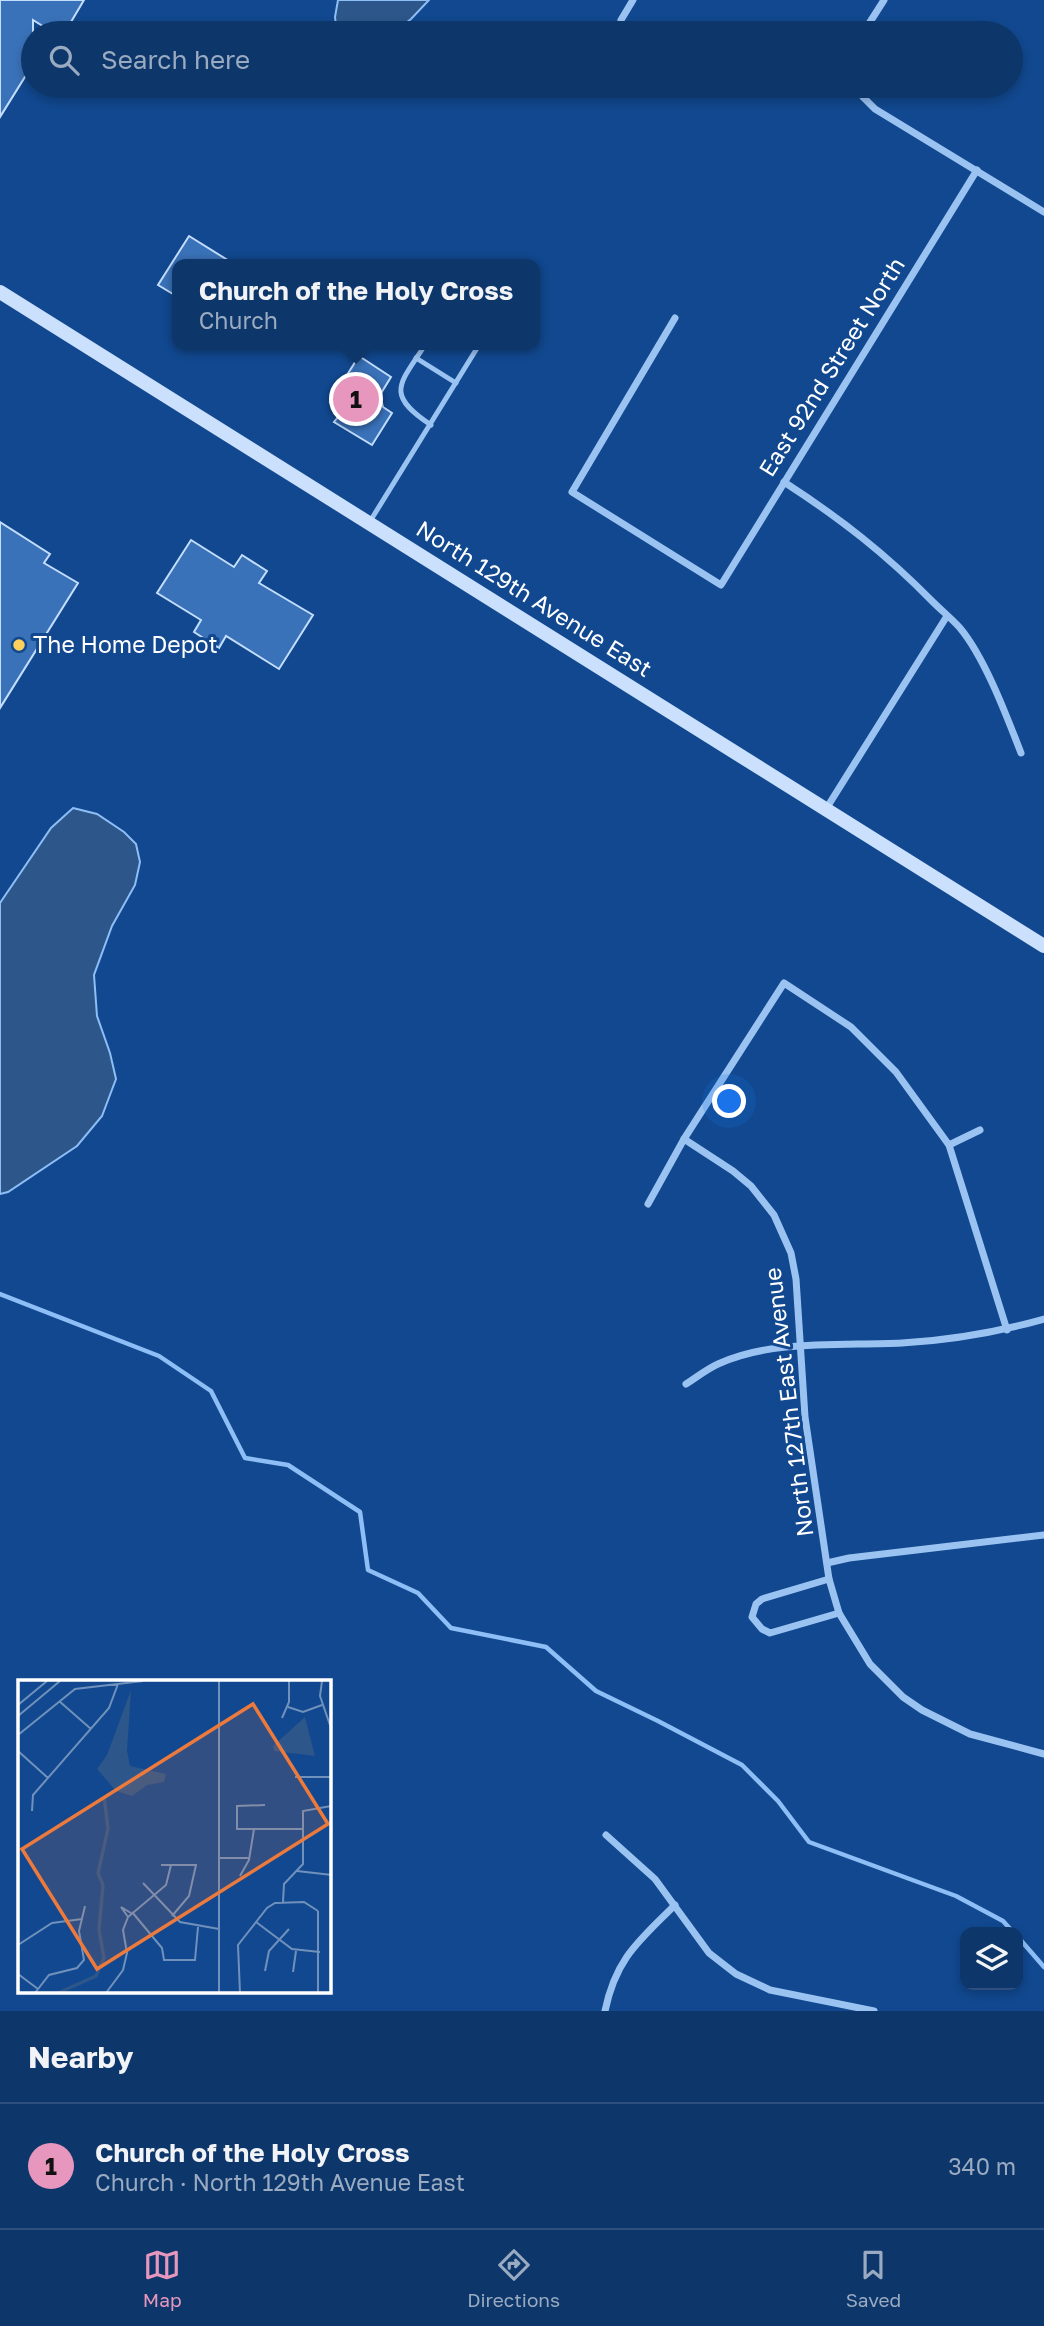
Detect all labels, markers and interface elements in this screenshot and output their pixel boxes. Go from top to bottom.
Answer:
search box [21,21,1023,98]
icon: search [45,41,83,79]
text: Search here [101,44,250,75]
street label: East 92nd Street North [752,252,910,481]
popup [172,259,540,350]
text: Church of the Holy Cross [199,275,513,306]
text: Church [199,306,278,334]
pin: 1 [333,373,379,425]
street label: North 129th Avenue East [412,514,657,682]
place label: The Home Depot [33,630,218,658]
marker: The Home Depot [11,637,27,653]
your location [712,1084,746,1118]
street label: North 127th East Avenue [758,1266,818,1538]
inset map [18,1680,331,1994]
map controls [960,1927,1023,1990]
button: layers [960,1927,1023,1990]
text: Nearby [28,2039,133,2075]
text: Church of the Holy Cross [95,2137,410,2168]
text: 1 [45,2152,57,2180]
text: 340 m [948,2152,1016,2180]
text: Church · North 129th Avenue East [95,2168,465,2196]
tab: Map [143,2246,182,2311]
tab: Directions [467,2246,560,2311]
tab: Saved [846,2246,901,2311]

